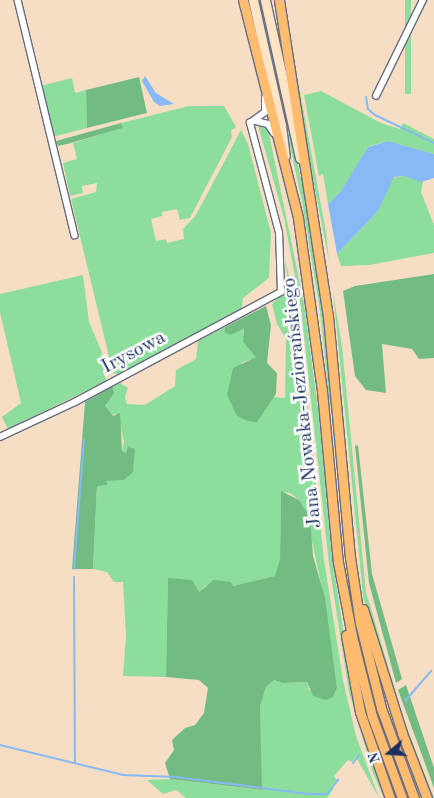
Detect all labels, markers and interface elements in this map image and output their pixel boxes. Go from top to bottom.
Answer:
street label: Jana Nowaka-Jeziorańskiego [278,277,328,529]
street label: Irysowa [98,326,170,380]
north arrow [364,728,414,778]
text: N [366,750,383,765]

